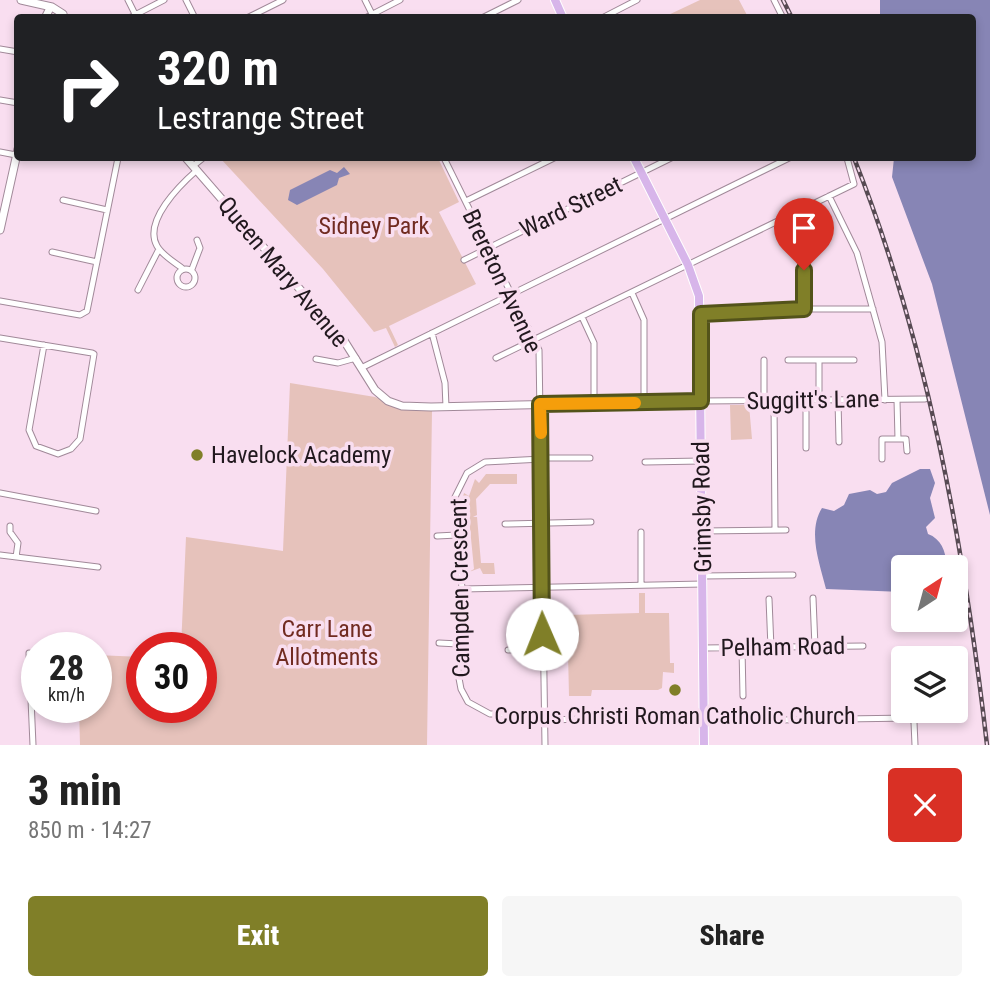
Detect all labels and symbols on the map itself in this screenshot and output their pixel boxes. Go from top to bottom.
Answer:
street label: Ward Street [515,170,627,244]
street label: Queen Mary Avenue [212,191,354,353]
pin [774,198,834,270]
street label: Brereton Avenue [457,205,547,357]
park label: Sidney Park [319,212,430,240]
street label: Suggitt's Lane [746,385,880,415]
place label: Havelock Academy [211,441,391,469]
street label: Grimsby Road [687,441,717,573]
marker: Havelock Academy [189,447,205,463]
street label: Campden Crescent [444,498,476,678]
north arrow [891,555,968,632]
position arrow [505,597,579,671]
park label: Carr Lane Allotments [276,615,379,671]
speed limit sign: 30 [126,632,217,723]
street label: Pelham Road [720,632,846,662]
marker: Corpus Christi Roman Catholic Church [667,682,683,698]
place label: Corpus Christi Roman Catholic Church [494,702,856,730]

